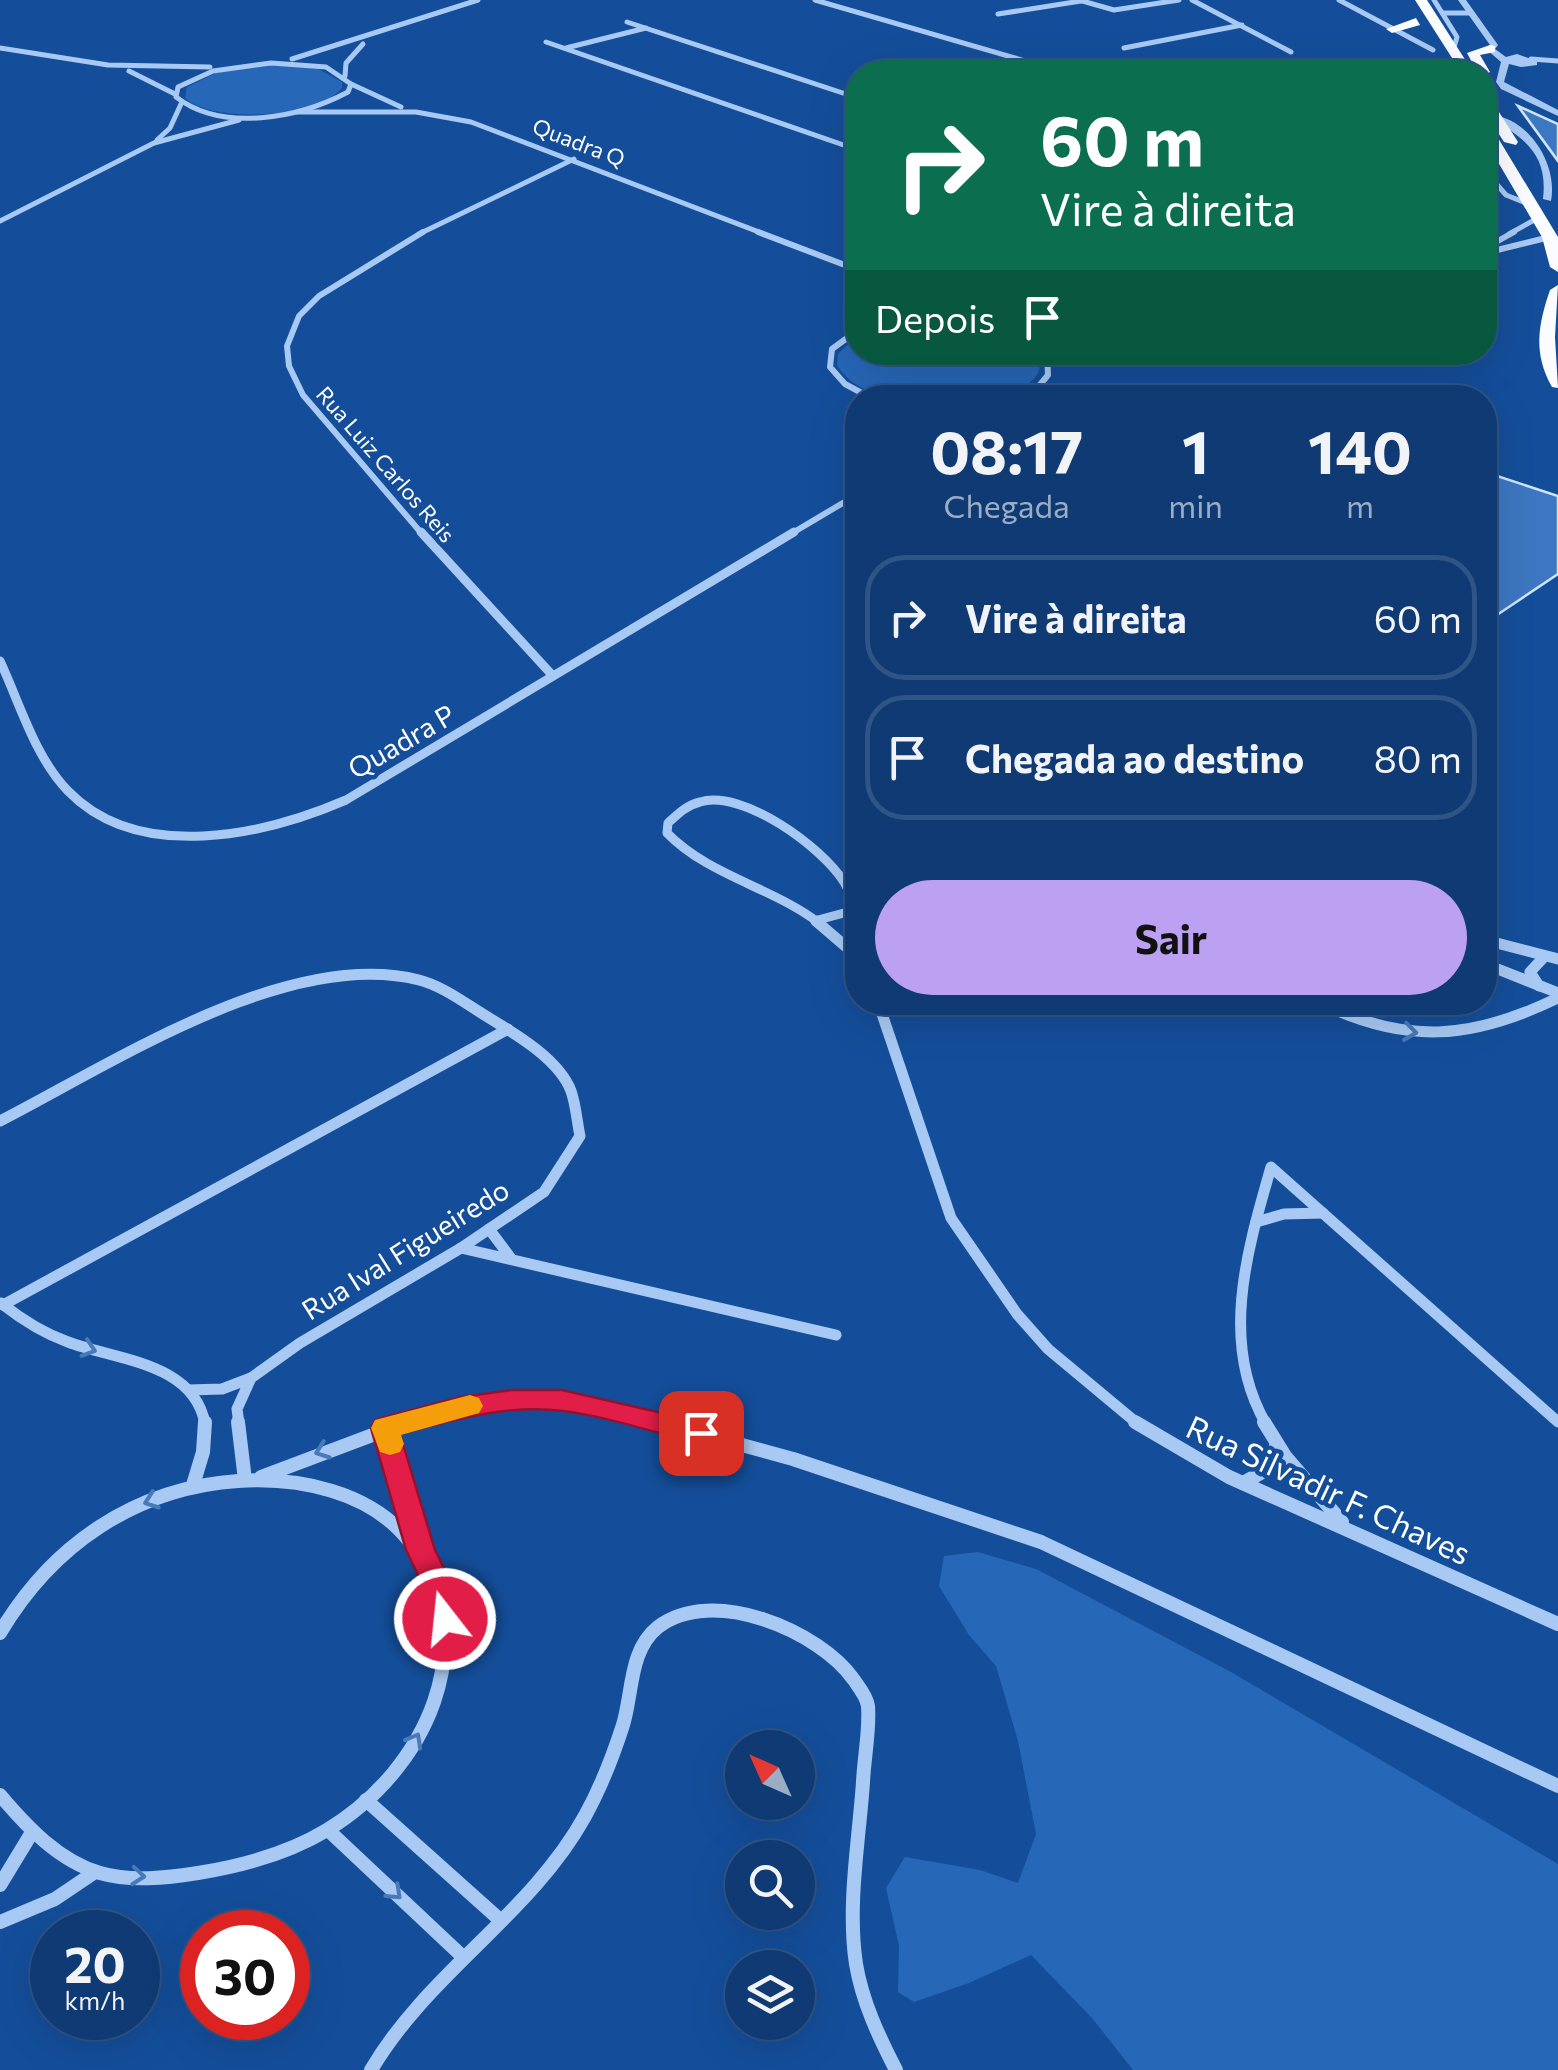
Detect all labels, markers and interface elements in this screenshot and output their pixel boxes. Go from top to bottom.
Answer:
text: 60 m [1040,95,1204,180]
icon: right [875,100,1005,230]
street label: Quadra Q [529,112,629,172]
text: Vire à direita [1040,180,1296,235]
icon: arrive [1015,290,1070,345]
text: Depois [875,294,995,341]
street label: Rua Luiz Carlos Reis [311,381,461,547]
text: 08:17 [930,413,1083,486]
text: 1 [1182,413,1209,486]
text: 140 [1308,413,1412,486]
text: Chegada [944,485,1070,525]
text: min [1168,485,1223,525]
text: m [1346,485,1374,525]
icon: right [880,590,935,645]
text: Vire à direita [965,594,1187,641]
text: 60 m [1374,594,1462,641]
street label: Quadra P [341,697,461,785]
icon: arrive [880,730,935,785]
text: Chegada ao destino [965,734,1304,781]
text: 80 m [1374,734,1462,781]
button: Sair [875,880,1467,995]
one-way arrow [1403,1021,1419,1042]
street label: Rua Ival Figueiredo [295,1172,515,1326]
one-way arrow [80,1338,97,1358]
pin [659,1391,744,1476]
icon: arrive [674,1406,729,1461]
street label: Rua Silvadir F. Chaves [1181,1406,1477,1572]
one-way arrow [314,1439,332,1459]
one-way arrow [143,1489,160,1509]
position arrow [393,1567,497,1671]
north arrow [725,1730,815,1820]
map controls [725,1730,815,2040]
one-way arrow [403,1732,423,1750]
button: search [725,1840,815,1930]
one-way arrow [131,1864,147,1886]
one-way arrow [383,1881,402,1899]
speed limit sign: 30 [180,1910,310,2040]
text: 20 [64,1932,126,1993]
button: layers [725,1950,815,2040]
text: km/h [65,1985,125,2015]

